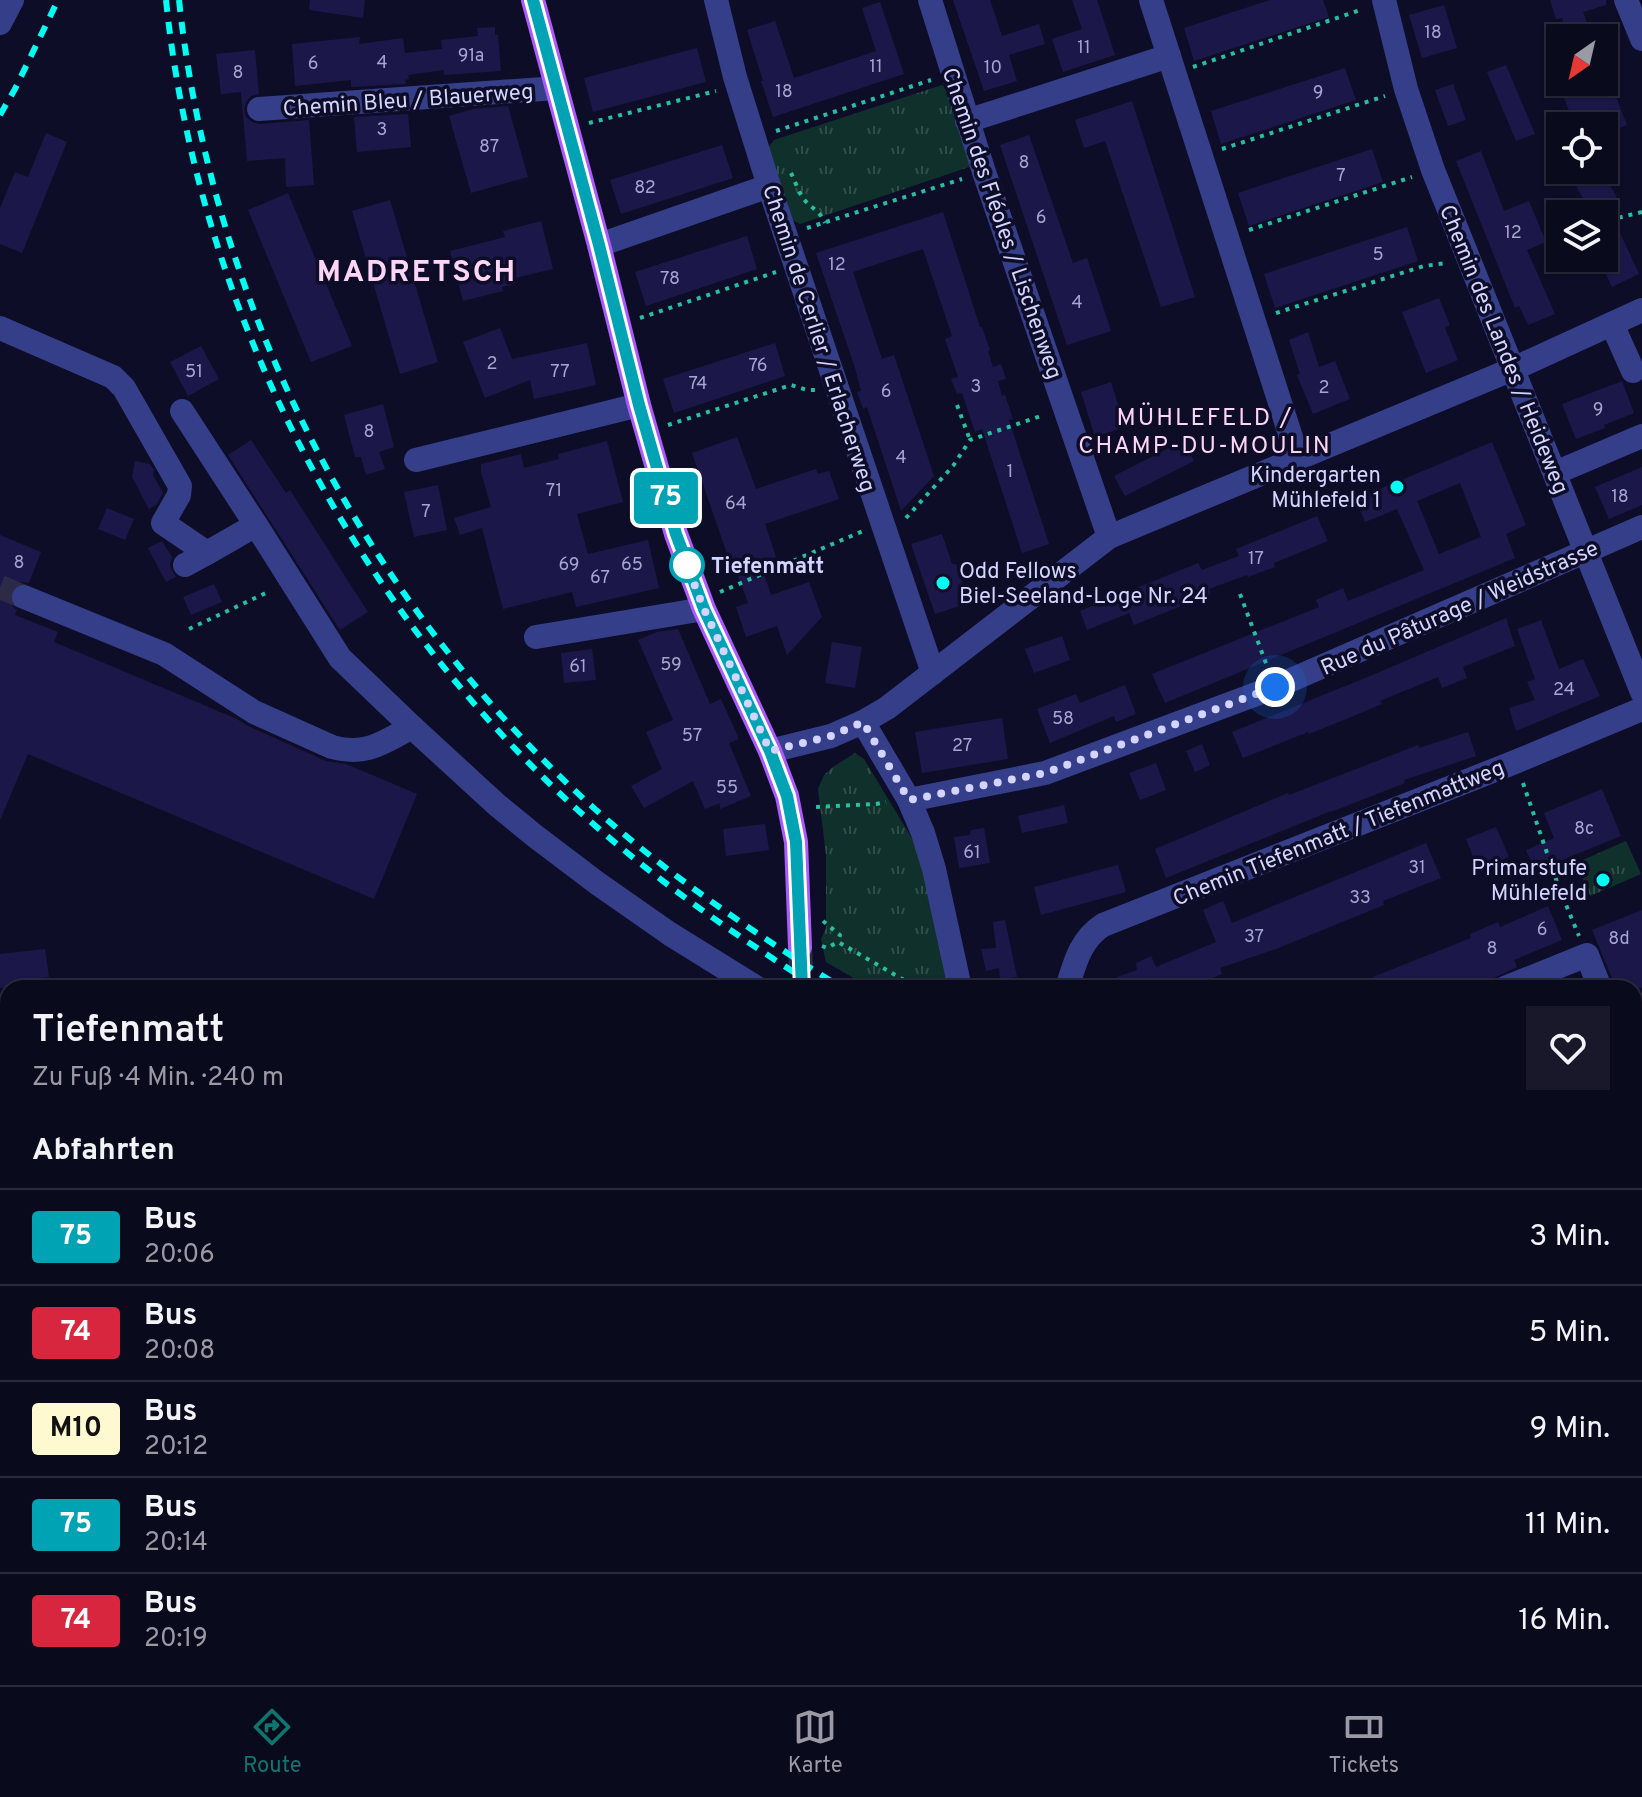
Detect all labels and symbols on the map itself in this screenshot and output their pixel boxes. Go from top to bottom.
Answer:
house number: 18 [1424,22,1442,45]
north arrow [1546,24,1618,96]
house number: 11 [1077,37,1091,60]
house number: 91a [458,45,484,68]
house number: 4 [376,52,388,75]
house number: 6 [308,53,318,76]
house number: 11 [869,56,883,79]
house number: 10 [984,57,1002,80]
house number: 8 [233,62,244,85]
street label: Chemin des Fléoles / Lischenweg [935,65,1067,383]
street label: Chemin Bleu / Blauerweg [282,79,534,124]
house number: 18 [775,81,793,104]
house number: 9 [1313,82,1323,105]
house number: 3 [377,119,387,142]
house number: 87 [479,136,499,159]
house number: 8 [1019,152,1030,175]
house number: 7 [1336,165,1346,188]
house number: 82 [634,177,656,200]
street label: Chemin de Cerlier / Erlacherweg [755,182,880,496]
street label: Chemin des Landes / Heideweg [1432,201,1573,498]
house number: 6 [1036,207,1046,230]
house number: 12 [1504,222,1522,245]
house number: 5 [1372,244,1384,267]
house number: 12 [828,254,846,277]
district label: MADRETSCH [317,255,517,292]
house number: 78 [660,268,680,291]
house number: 4 [1071,292,1083,315]
house number: 2 [486,353,498,376]
house number: 76 [748,355,768,378]
house number: 51 [185,361,203,384]
house number: 77 [550,361,570,384]
house number: 74 [689,373,707,396]
house number: 3 [971,376,981,399]
house number: 2 [1318,377,1330,400]
house number: 6 [881,381,891,404]
house number: 9 [1593,399,1603,422]
district label: MÜHLEFELD / CHAMP-DU-MOULIN [1078,402,1332,462]
house number: 8 [364,421,375,444]
house number: 4 [895,447,907,470]
house number: 1 [1007,461,1013,484]
place label: Kindergarten Mühlefeld 1 [1250,463,1381,515]
line badge: 75 [630,472,702,524]
marker: Kindergarten Mühlefeld 1 [1388,478,1406,496]
house number: 71 [546,480,562,503]
house number: 18 [1611,486,1629,509]
house number: 64 [725,493,747,516]
house number: 7 [421,501,431,524]
street label: Rue du Pâturage / Weidstrasse [1317,536,1603,683]
marker: Tiefenmatt [670,548,704,582]
house number: 17 [1248,548,1264,571]
house number: 8 [14,552,25,575]
house number: 69 [559,554,579,577]
house number: 65 [621,554,643,577]
place label: Tiefenmatt [711,554,824,581]
place label: Odd Fellows Biel-Seeland-Loge Nr. 24 [959,559,1208,611]
house number: 67 [590,567,610,590]
marker: Odd Fellows Biel-Seeland-Loge Nr. 24 [934,574,952,592]
house number: 59 [660,654,682,677]
house number: 61 [569,656,587,679]
your location [1255,667,1295,707]
house number: 24 [1553,679,1575,702]
house number: 58 [1052,708,1074,731]
house number: 57 [682,725,702,748]
house number: 27 [952,735,972,758]
street label: Chemin Tiefenmatt / Tiefenmattweg [1169,755,1509,913]
house number: 55 [716,777,738,800]
house number: 8c [1574,818,1594,841]
house number: 61 [963,842,981,865]
place label: Primarstufe Mühlefeld [1471,856,1587,908]
house number: 31 [1408,857,1426,880]
marker: Primarstufe Mühlefeld [1594,871,1612,889]
house number: 33 [1349,887,1371,910]
house number: 6 [1537,919,1547,942]
house number: 37 [1244,926,1264,949]
house number: 8d [1608,928,1630,951]
house number: 8 [1487,938,1498,961]

